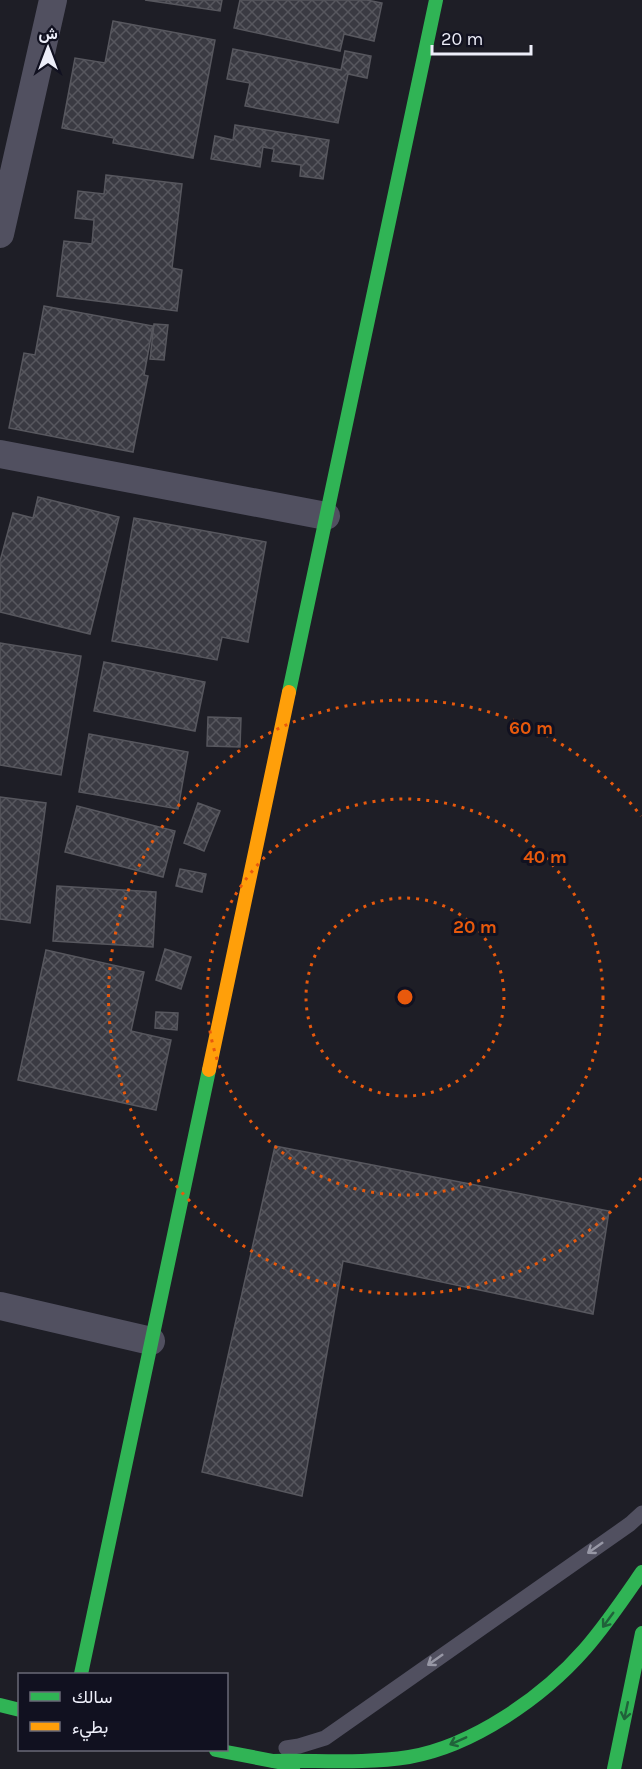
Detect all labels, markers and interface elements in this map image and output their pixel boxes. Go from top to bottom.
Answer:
north arrow [18,18,78,78]
scale bar [432,18,531,56]
text: ش [38,24,58,43]
text: 20 m [441,28,483,50]
text: 60 m [509,717,553,739]
text: 40 m [523,846,567,868]
text: 20 m [453,916,497,938]
centre of rings [395,987,415,1007]
one-way arrow [587,1542,604,1554]
one-way arrow [602,1611,614,1627]
one-way arrow [428,1654,444,1666]
legend [18,1673,228,1751]
text: سالك [72,1686,112,1708]
one-way arrow [620,1701,631,1720]
text: بطيء [72,1716,108,1742]
one-way arrow [449,1735,467,1747]

